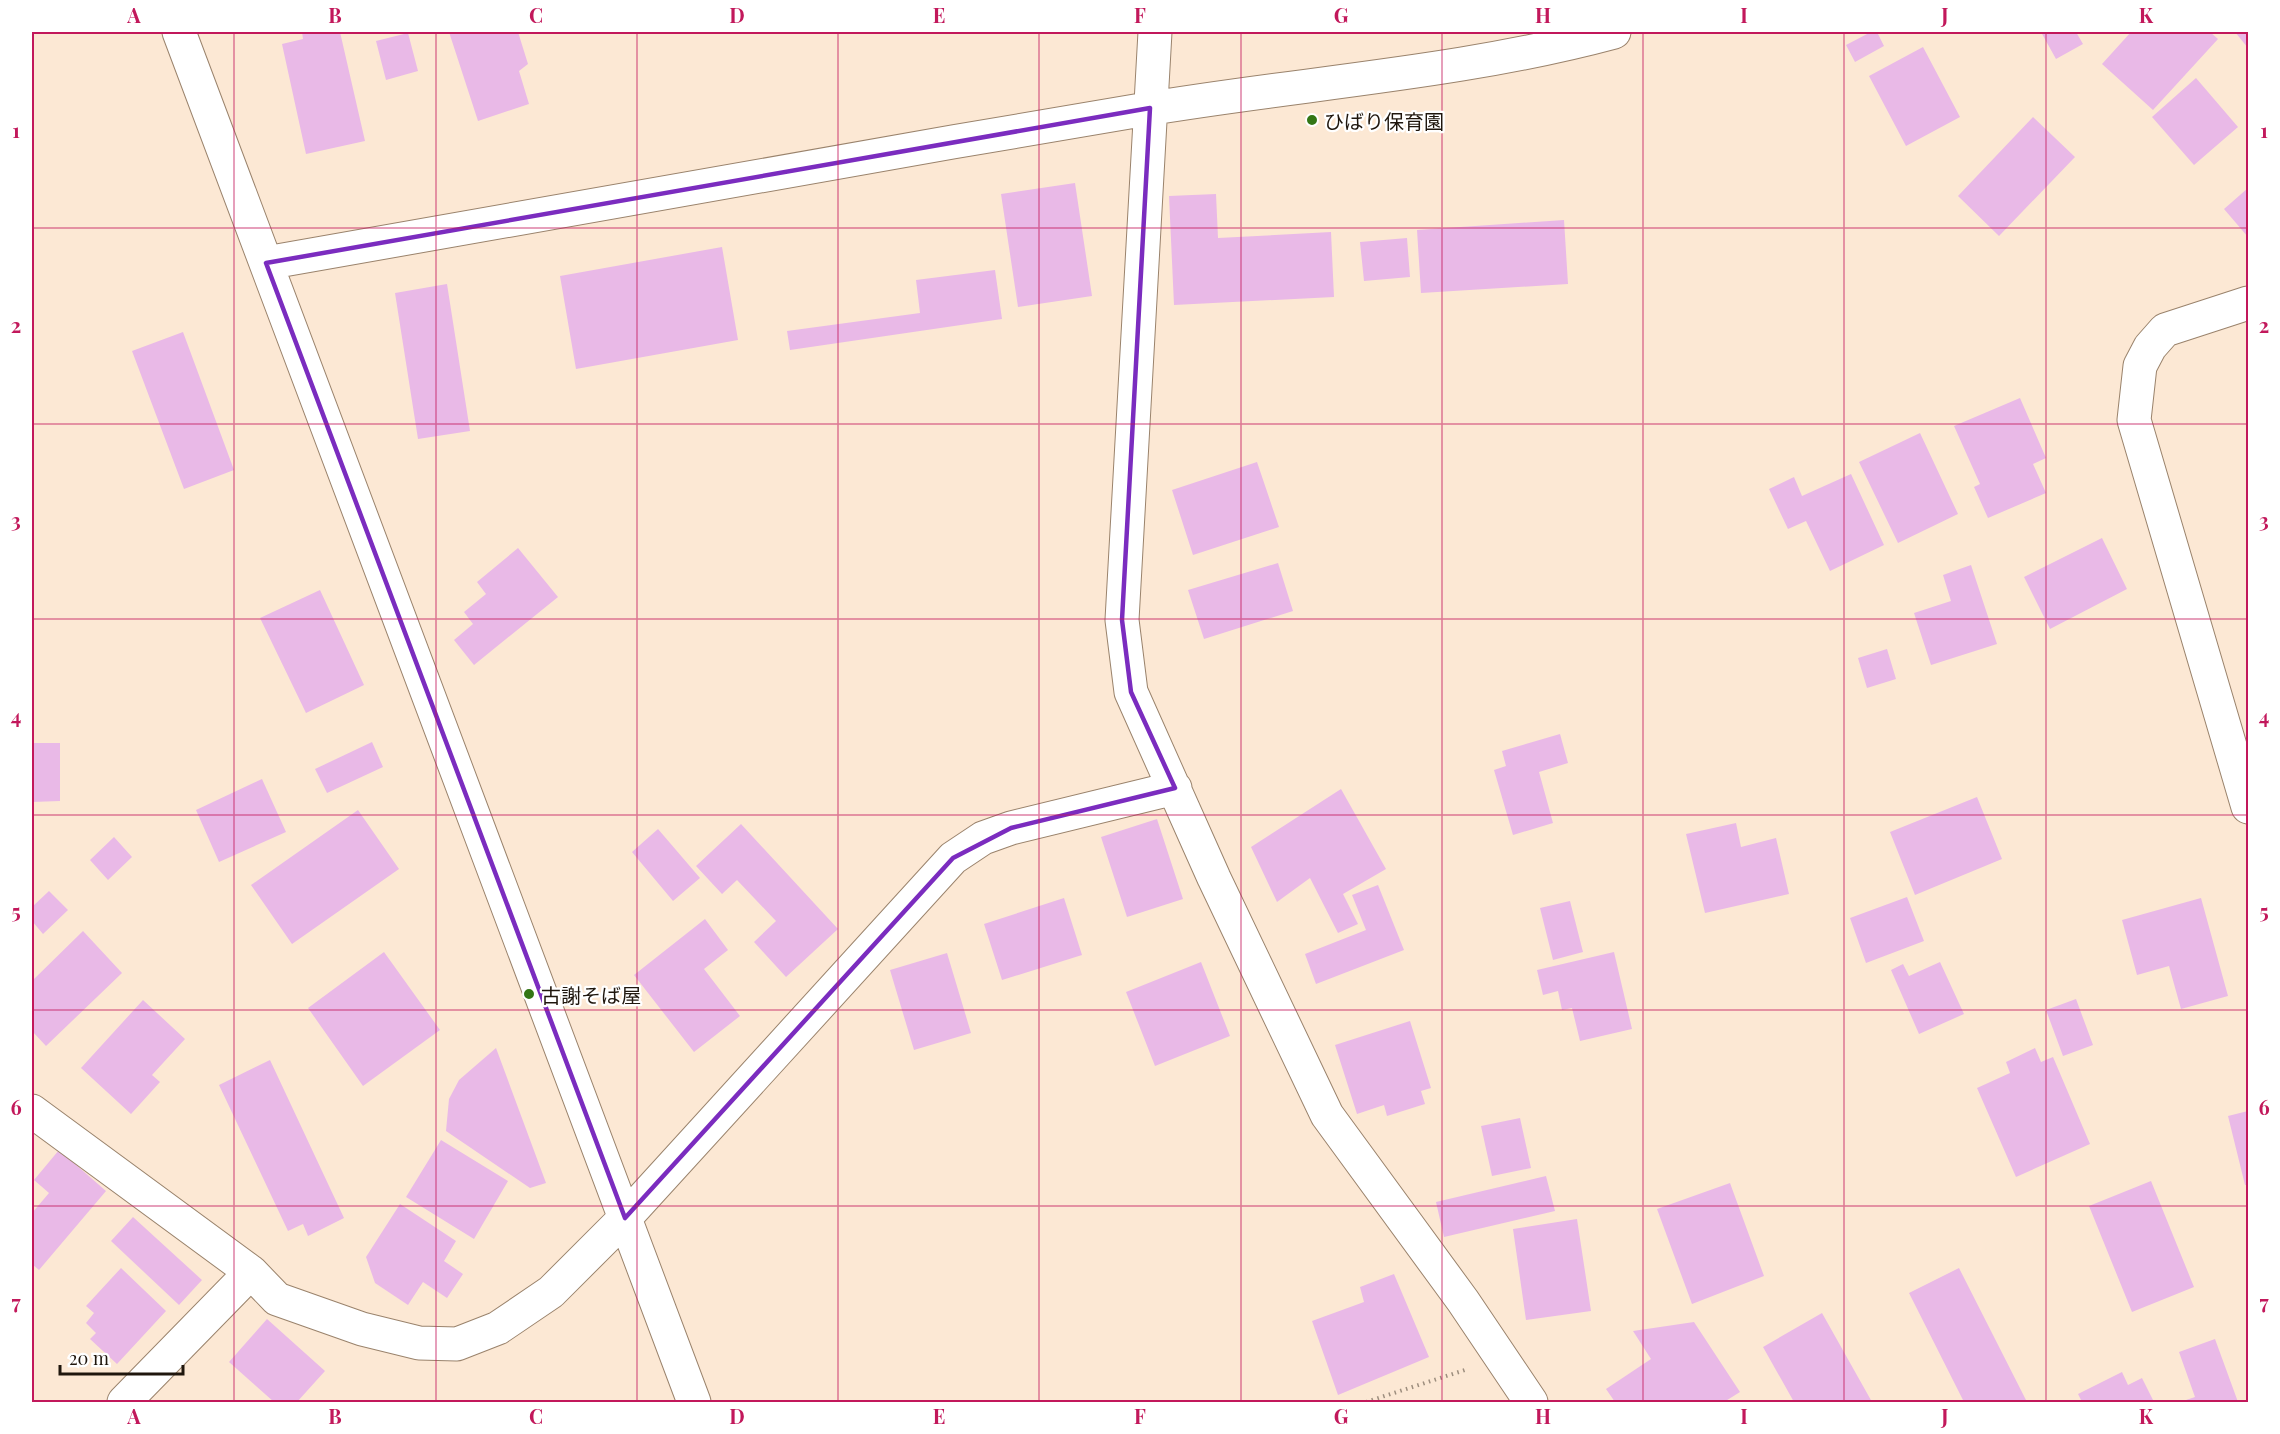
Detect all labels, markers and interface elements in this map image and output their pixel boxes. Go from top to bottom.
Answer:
text: A [126,1,141,28]
text: B [328,1,342,28]
text: C [529,1,543,28]
text: D [729,1,745,28]
text: E [933,1,945,28]
text: F [1134,1,1146,28]
text: G [1334,1,1349,28]
text: H [1535,1,1551,28]
text: I [1740,1,1748,28]
text: J [1940,1,1949,28]
text: K [2139,1,2154,28]
place label: ひばり保育園 [1324,107,1444,134]
marker: ひばり保育園 [1305,113,1319,127]
text: 1 [12,116,20,143]
text: 1 [2260,116,2268,143]
text: 2 [11,311,21,338]
text: 2 [2259,311,2269,338]
text: 3 [11,506,21,533]
text: 3 [2259,506,2269,533]
text: 4 [11,702,21,729]
text: 4 [2259,702,2269,729]
text: 5 [11,897,21,924]
text: 5 [2259,897,2269,924]
place label: 古謝そば屋 [541,981,641,1008]
marker: 古謝そば屋 [522,987,536,1001]
text: 6 [10,1093,22,1120]
text: 6 [2258,1093,2270,1120]
text: 7 [11,1288,21,1315]
text: 7 [2259,1288,2269,1315]
scale bar [60,1338,183,1376]
text: 20 m [69,1346,109,1370]
text: A [126,1402,141,1429]
text: B [328,1402,342,1429]
text: C [529,1402,543,1429]
text: D [729,1402,745,1429]
text: E [933,1402,945,1429]
text: F [1134,1402,1146,1429]
text: G [1334,1402,1349,1429]
text: H [1535,1402,1551,1429]
text: I [1740,1402,1748,1429]
text: J [1940,1402,1949,1429]
text: K [2139,1402,2154,1429]

